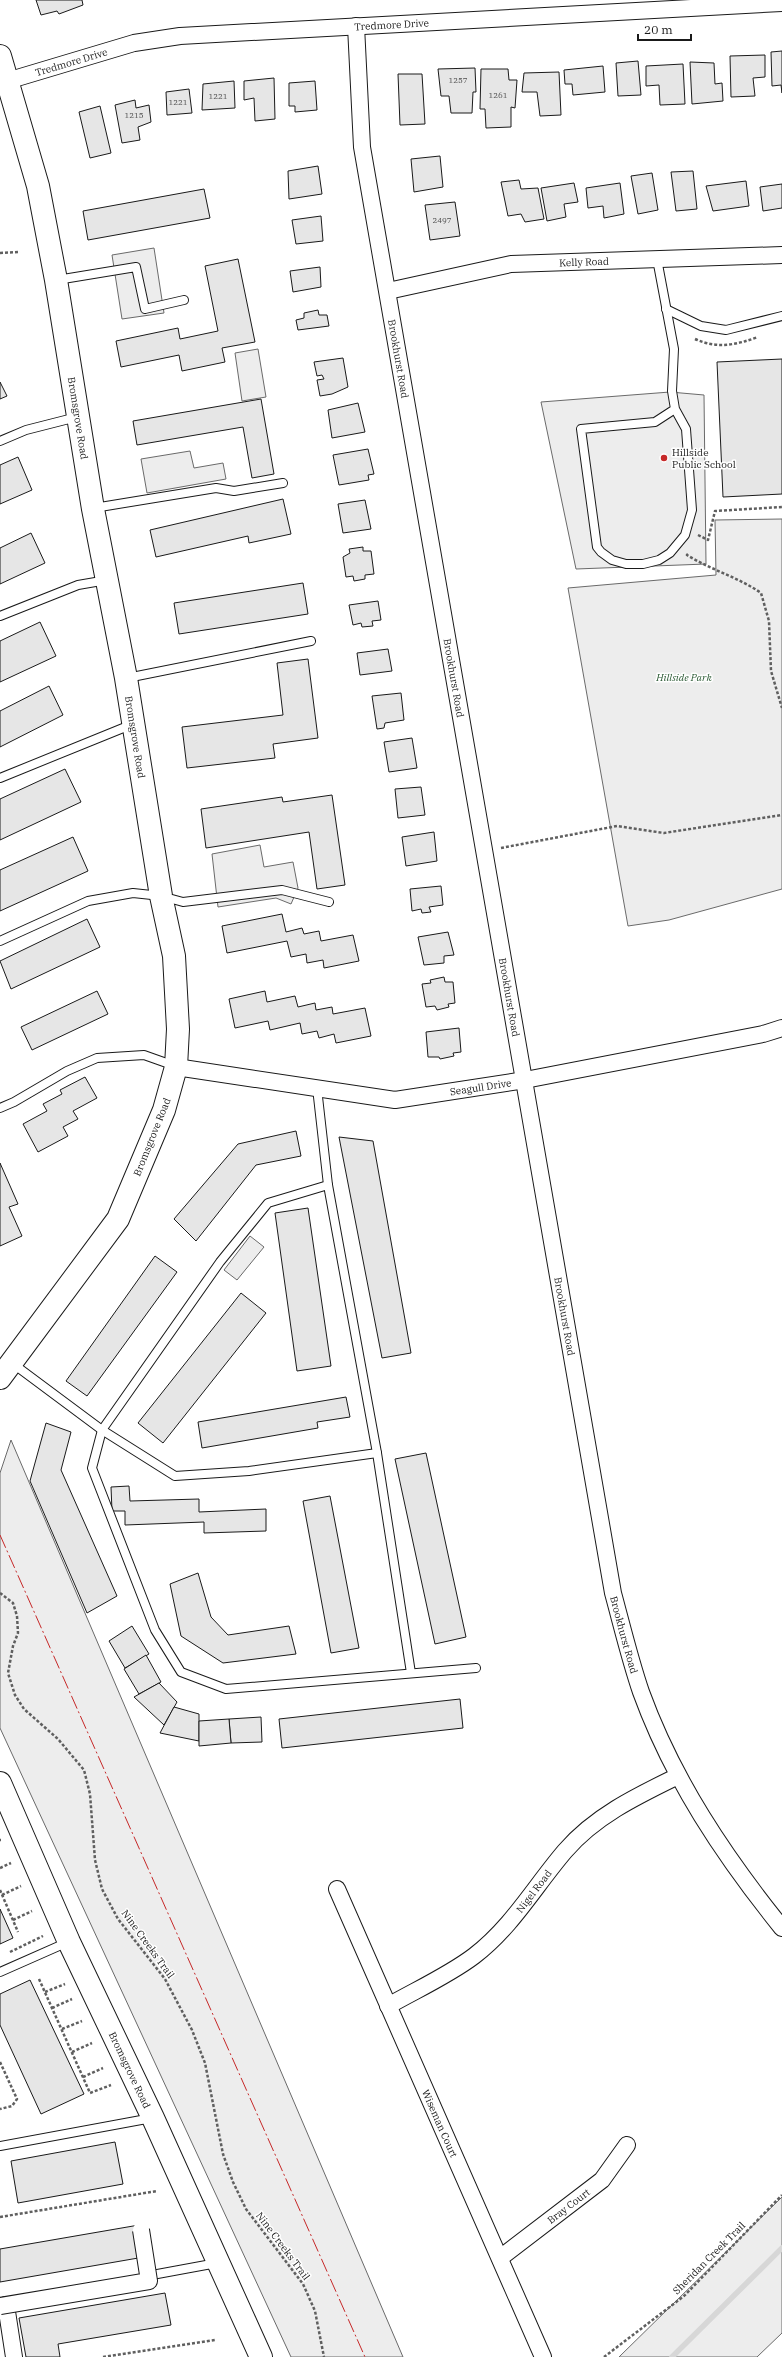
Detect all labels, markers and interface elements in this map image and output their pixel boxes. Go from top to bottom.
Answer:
street label: Tredmore Drive [354,16,429,33]
scale bar [638,16,691,42]
text: 20 m [644,22,673,37]
street label: Tredmore Drive [33,45,109,79]
house number: 1257 [448,75,468,85]
house number: 1261 [488,90,508,100]
house number: 1221 [208,91,228,101]
house number: 1221 [168,97,188,107]
house number: 1215 [124,110,144,120]
house number: 2497 [432,215,452,225]
street label: Kelly Road [559,254,609,269]
street label: Brookhurst Road [386,318,412,399]
street label: Bromsgrove Road [65,376,91,460]
place label: Hillside Public School [672,446,736,471]
marker: Hillside Public School [659,453,669,463]
street label: Brookhurst Road [441,637,467,718]
park label: Hillside Park [655,671,712,684]
street label: Bromsgrove Road [122,695,148,779]
street label: Brookhurst Road [496,957,523,1038]
street label: Seagull Drive [449,1076,512,1098]
street label: Bromsgrove Road [130,1096,174,1178]
street label: Brookhurst Road [552,1276,578,1357]
street label: Brookhurst Road [608,1594,641,1675]
street label: Nigel Road [513,1867,554,1915]
street label: Nine Creeks Trail [119,1907,177,1981]
street label: Bromsgrove Road [106,2029,154,2110]
street label: Wiseman Court [419,2087,461,2160]
street label: Bray Court [544,2185,593,2226]
street label: Nine Creeks Trail [253,2209,313,2283]
street label: Sheridan Creek Trail [670,2219,748,2297]

